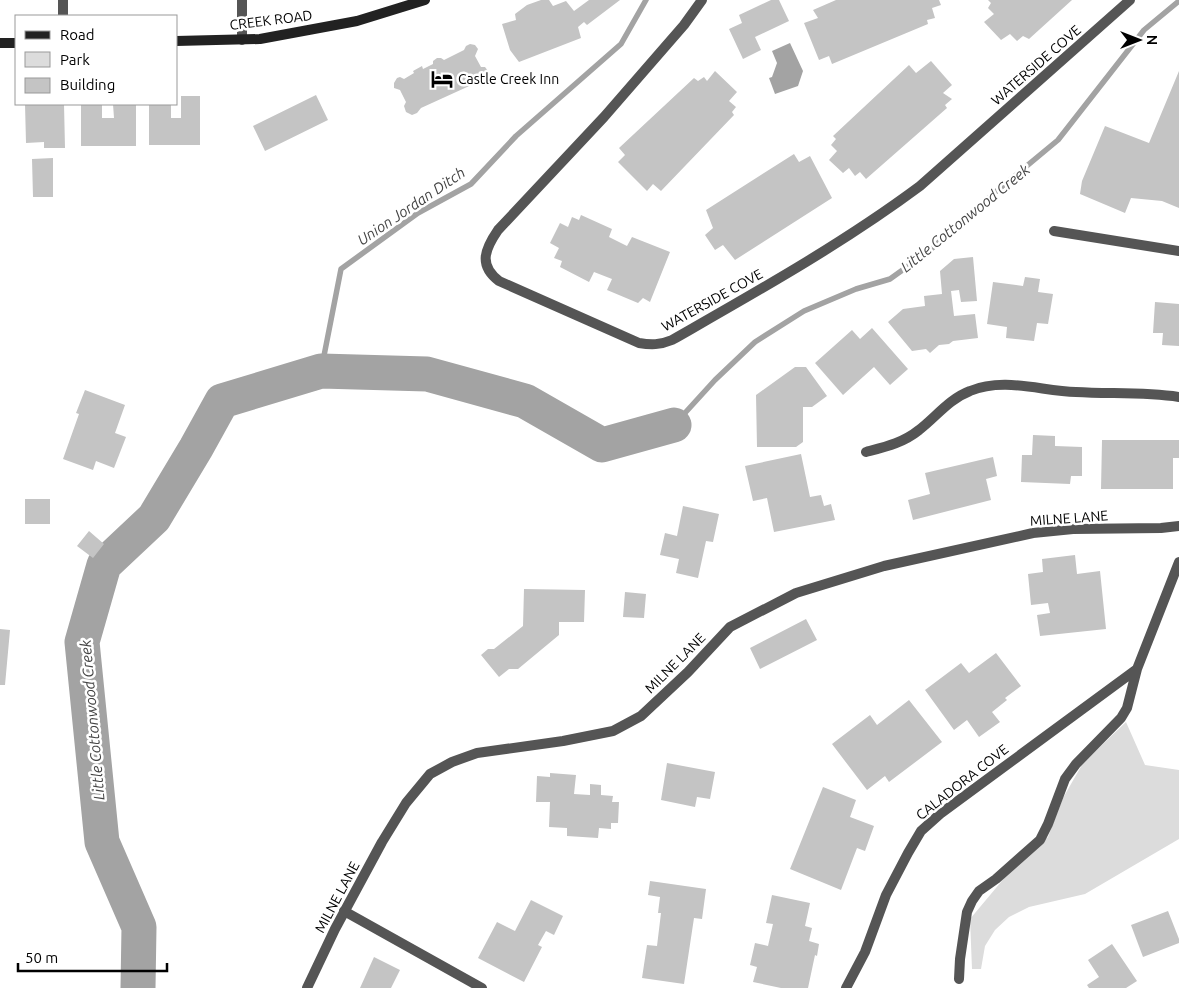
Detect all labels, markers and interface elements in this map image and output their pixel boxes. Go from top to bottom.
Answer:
street label: CREEK ROAD [229,7,313,33]
legend [15,15,178,105]
north arrow [1114,15,1164,65]
street label: WATERSIDE COVE [988,22,1084,108]
text: Road [60,26,95,43]
text: N [1144,35,1160,45]
text: Park [60,51,90,68]
hotel icon: Castle Creek Inn [429,66,455,92]
place label: Castle Creek Inn [458,71,559,87]
text: Building [60,76,115,93]
water label: Little Cottonwood Creek [897,161,1033,275]
water label: Union Jordan Ditch [354,164,468,248]
street label: WATERSIDE COVE [659,265,766,334]
street label: MILNE LANE [1029,507,1109,529]
street label: MILNE LANE [642,630,708,696]
water label: Little Cottonwood Creek [76,639,107,801]
street label: CALADORA COVE [913,741,1011,823]
street label: MILNE LANE [312,859,363,935]
scale bar [18,940,166,972]
text: 50 m [25,949,58,966]

